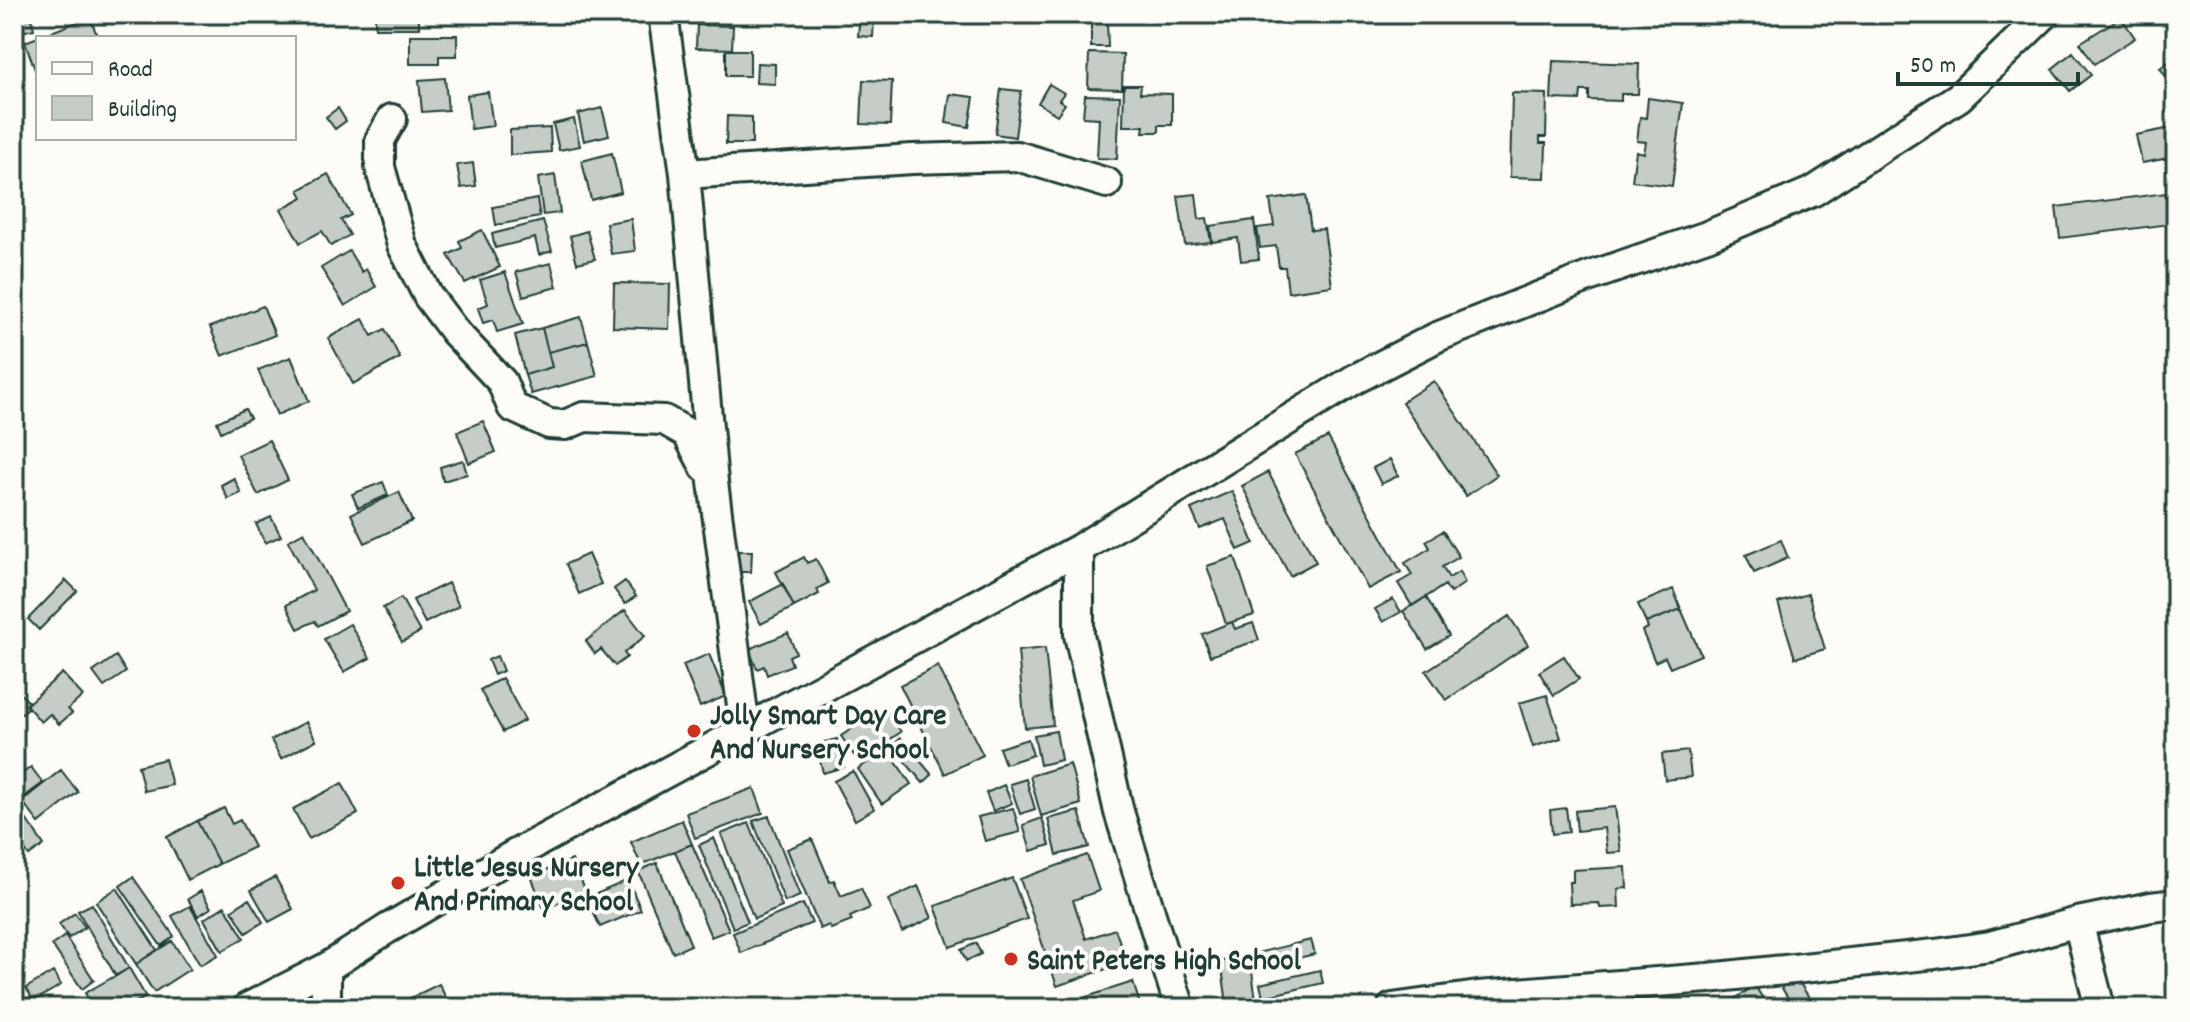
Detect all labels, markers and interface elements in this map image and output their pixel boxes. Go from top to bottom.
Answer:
legend [36,36,296,140]
scale bar [1898,36,2078,86]
text: 50 m [1910,50,1956,84]
text: Road [108,54,153,88]
text: Building [108,94,177,128]
place label: Jolly Smart Day Care And Nursery School [710,697,946,774]
marker: Jolly Smart Day Care And Nursery School [685,722,703,740]
place label: Little Jesus Nursery And Primary School [414,849,640,926]
marker: Little Jesus Nursery And Primary School [389,874,407,892]
place label: Saint Peters High School [1027,942,1302,985]
marker: Saint Peters High School [1002,950,1020,968]

